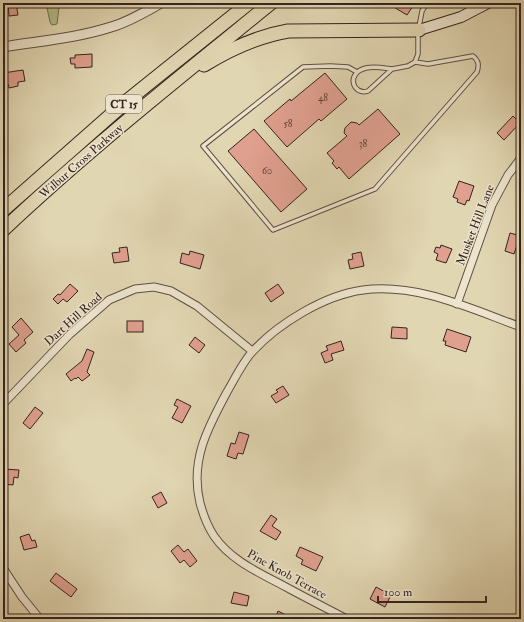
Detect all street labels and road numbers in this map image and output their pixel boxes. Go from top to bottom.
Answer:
road number: CT 15 [106,95,142,113]
street label: Wilbur Cross Parkway [36,120,127,203]
street label: Musket Hill Lane [453,183,498,268]
street label: Dart Hill Road [41,290,105,349]
street label: Pine Knob Terrace [244,546,329,603]

